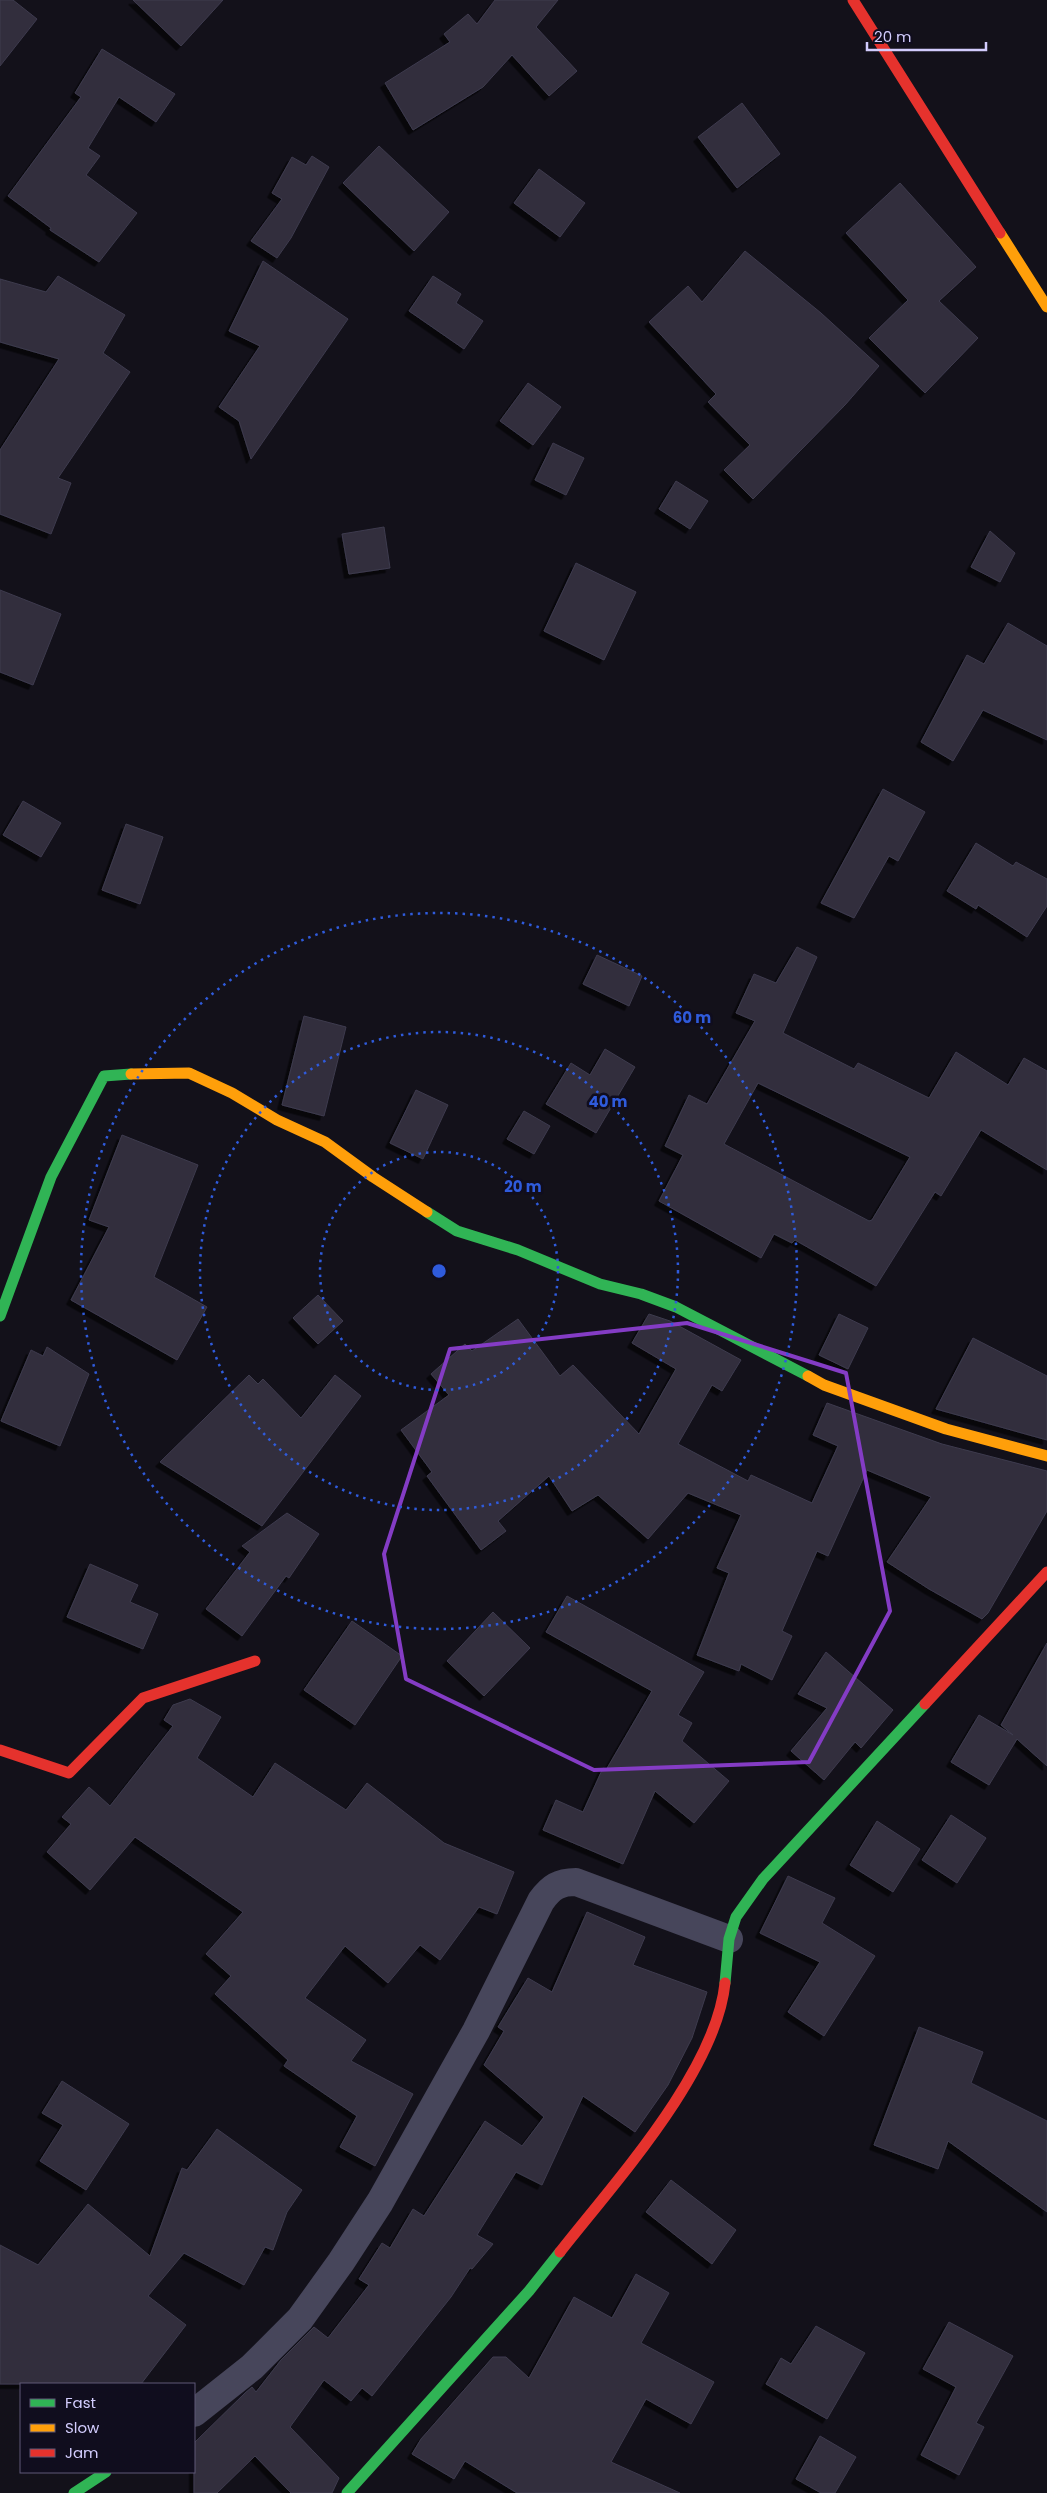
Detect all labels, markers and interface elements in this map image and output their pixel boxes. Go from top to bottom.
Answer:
scale bar [867,20,986,52]
text: 20 m [874,26,912,47]
text: 60 m [673,1007,711,1028]
text: 40 m [588,1091,628,1112]
text: 20 m [504,1176,542,1197]
centre of rings [430,1262,448,1280]
legend [20,2383,195,2473]
text: Fast [65,2392,96,2413]
text: Slow [65,2417,100,2438]
text: Jam [65,2442,99,2463]

